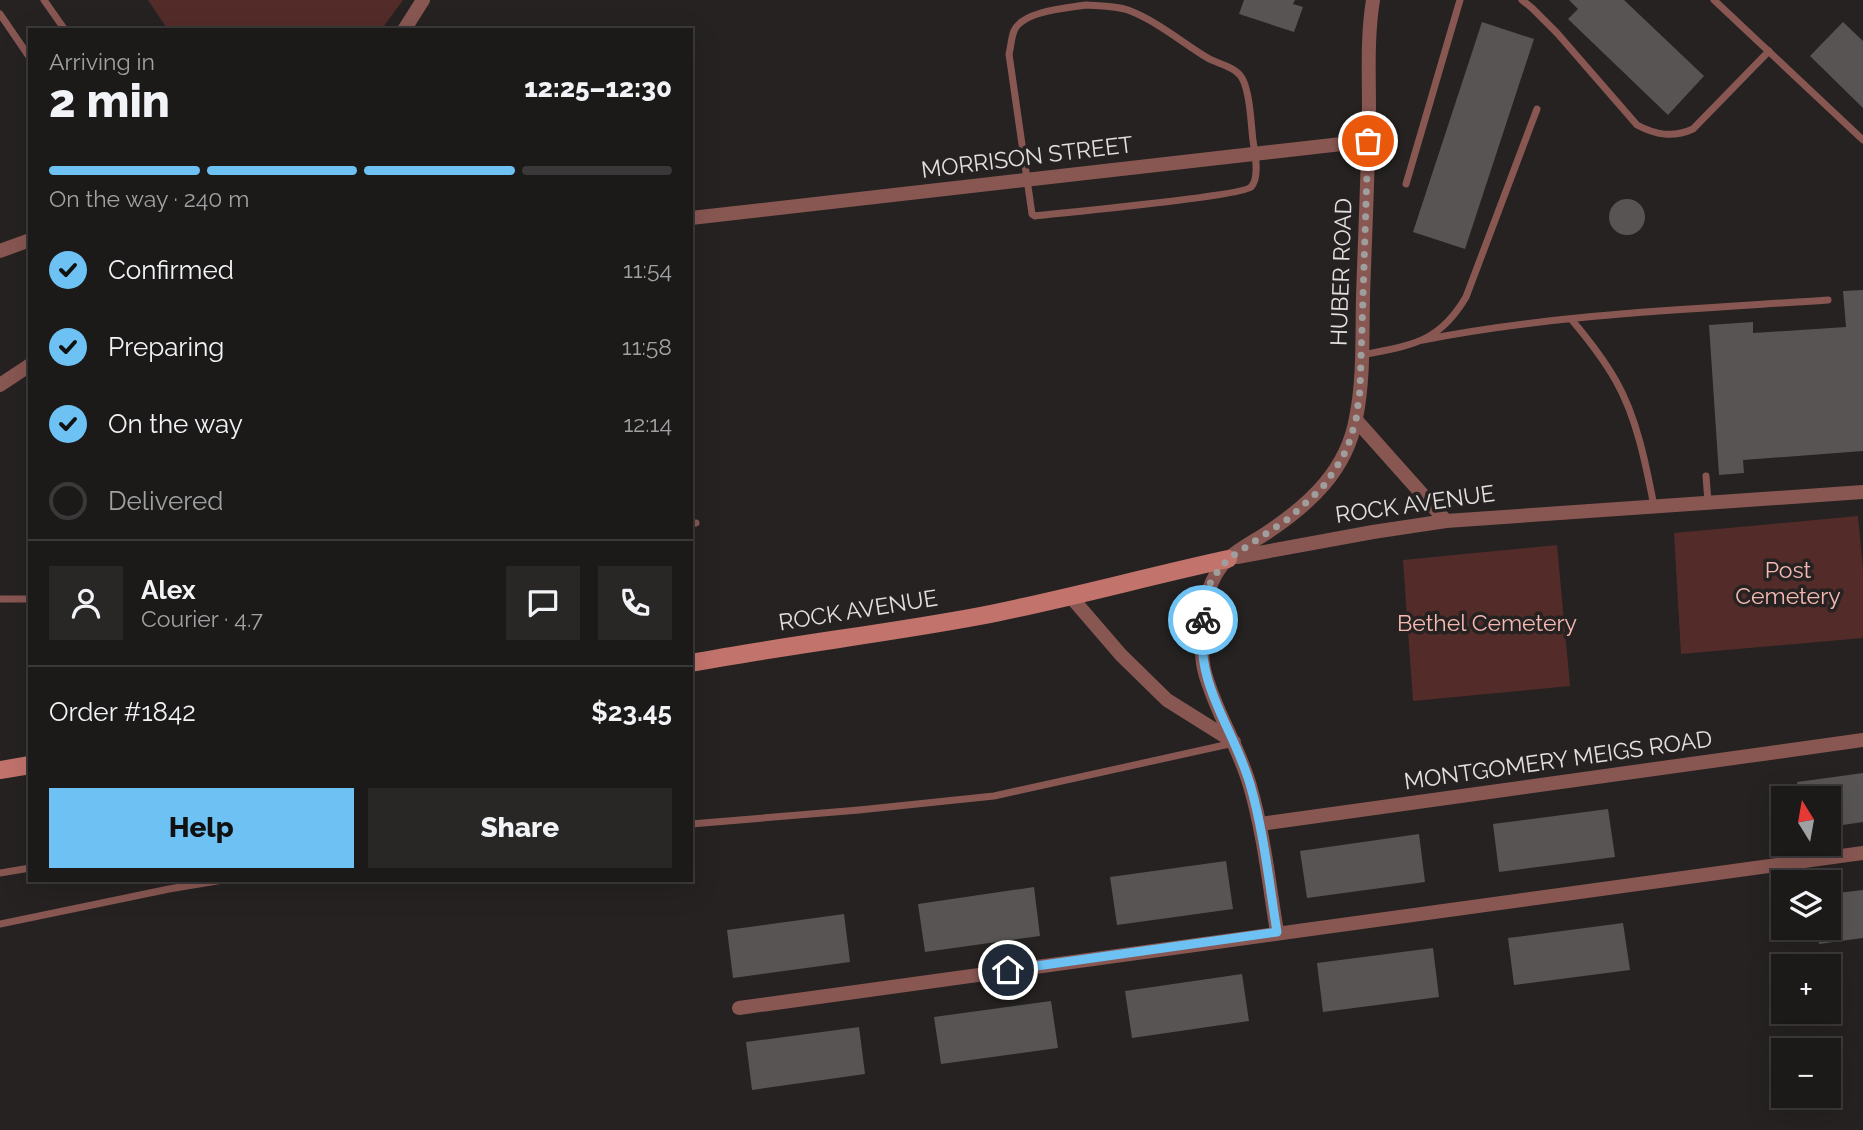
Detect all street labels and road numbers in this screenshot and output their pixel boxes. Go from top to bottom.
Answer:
street label: MORRISON STREET [920,130,1134,183]
street label: HUBER ROAD [1324,197,1357,347]
street label: ROCK AVENUE [1333,479,1496,528]
street label: ROCK AVENUE [776,584,939,635]
street label: MONTGOMERY MEIGS ROAD [1402,725,1714,795]

